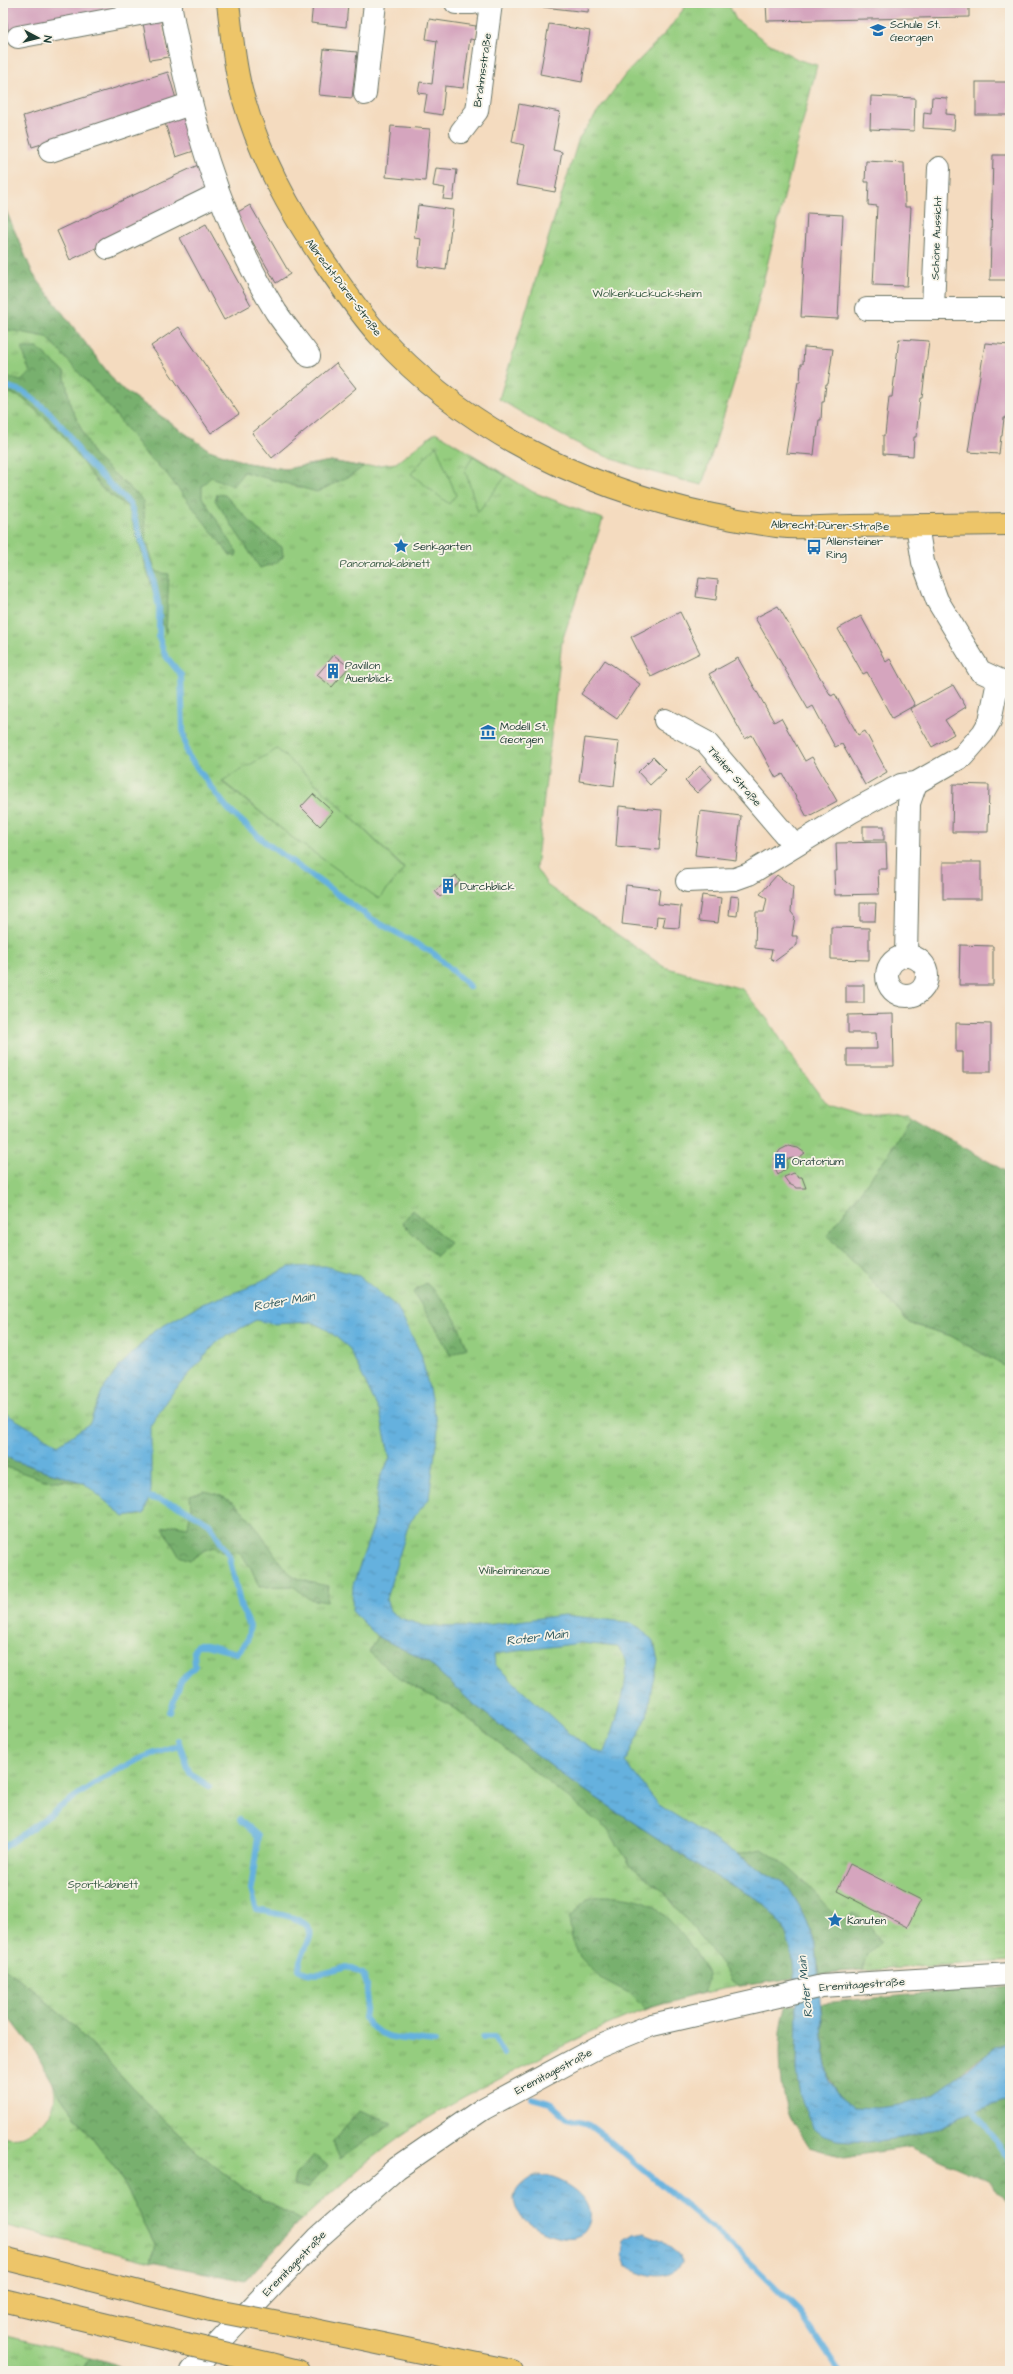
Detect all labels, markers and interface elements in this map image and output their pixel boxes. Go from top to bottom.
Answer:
place label: Schule St. Georgen [890,17,941,46]
north arrow [18,18,58,58]
school or university icon: Schule St. Georgen [869,21,887,39]
street label: Brahmsstraße [470,32,495,108]
text: N [40,35,55,44]
street label: Schöne Aussicht [928,195,945,280]
street label: Albrecht-Dürer-Straße [302,235,385,339]
park label: Wolkenkuckucksheim [593,286,702,301]
street label: Albrecht-Dürer-Straße [771,517,889,534]
place label: Allensteiner Ring [826,534,883,563]
place icon: Senkgarten [392,537,410,555]
bus stop icon: Allensteiner Ring [805,538,823,556]
place label: Senkgarten [413,539,472,555]
park label: Panoramakabinett [340,556,431,571]
place label: Pavillon Auenblick [345,658,393,686]
building icon: Pavillon Auenblick [324,662,342,680]
place label: Modell St. Georgen [500,719,548,748]
museum icon: Modell St. Georgen [479,723,497,741]
street label: Tilsiter Straße [704,743,765,810]
building icon: Durchblick [439,877,457,895]
place label: Durchblick [460,879,515,894]
building icon: Oratorium [771,1152,789,1170]
place label: Oratorium [792,1154,844,1169]
water label: Roter Main [252,1288,317,1315]
park label: Wilhelminenaue [478,1563,550,1578]
water label: Roter Main [505,1625,570,1650]
park label: Sportkabinett [68,1877,139,1892]
place icon: Kanuten [826,1911,844,1929]
place label: Kanuten [847,1913,887,1928]
water label: Roter Main [794,1954,817,2019]
street label: Eremitagestraße [819,1974,905,1996]
street label: Eremitagestraße [512,2045,595,2099]
street label: Eremitagestraße [259,2227,330,2300]

